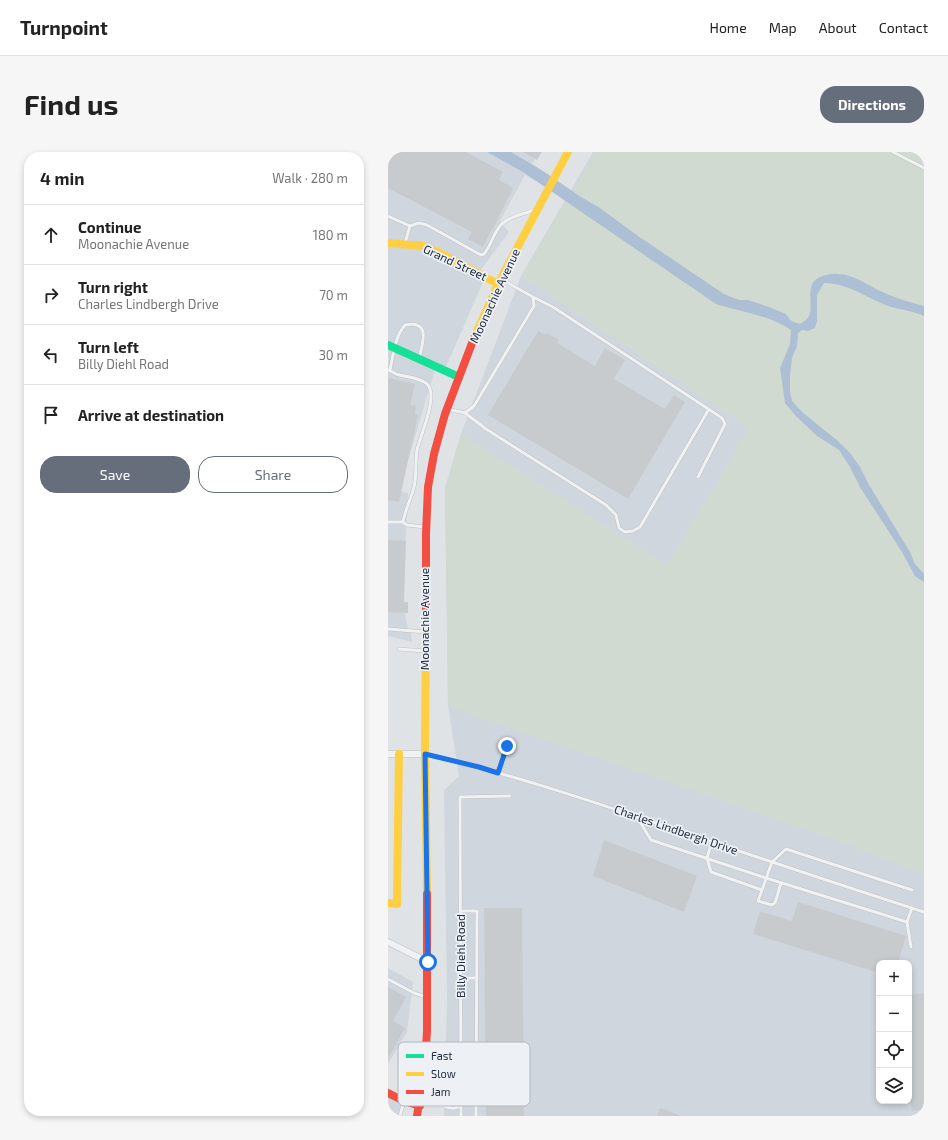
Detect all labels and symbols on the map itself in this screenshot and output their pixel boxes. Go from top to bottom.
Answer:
street label: Grand Street [421,241,490,283]
street label: Moonachie Avenue [466,246,522,345]
street label: Moonachie Avenue [417,568,431,670]
route end [498,737,516,755]
street label: Charles Lindbergh Drive [613,801,740,857]
street label: Billy Diehl Road [453,914,467,998]
route start [419,953,437,971]
legend [398,1042,530,1106]
text: Fast [431,1049,453,1062]
text: Slow [431,1067,456,1080]
text: Jam [431,1085,450,1098]

